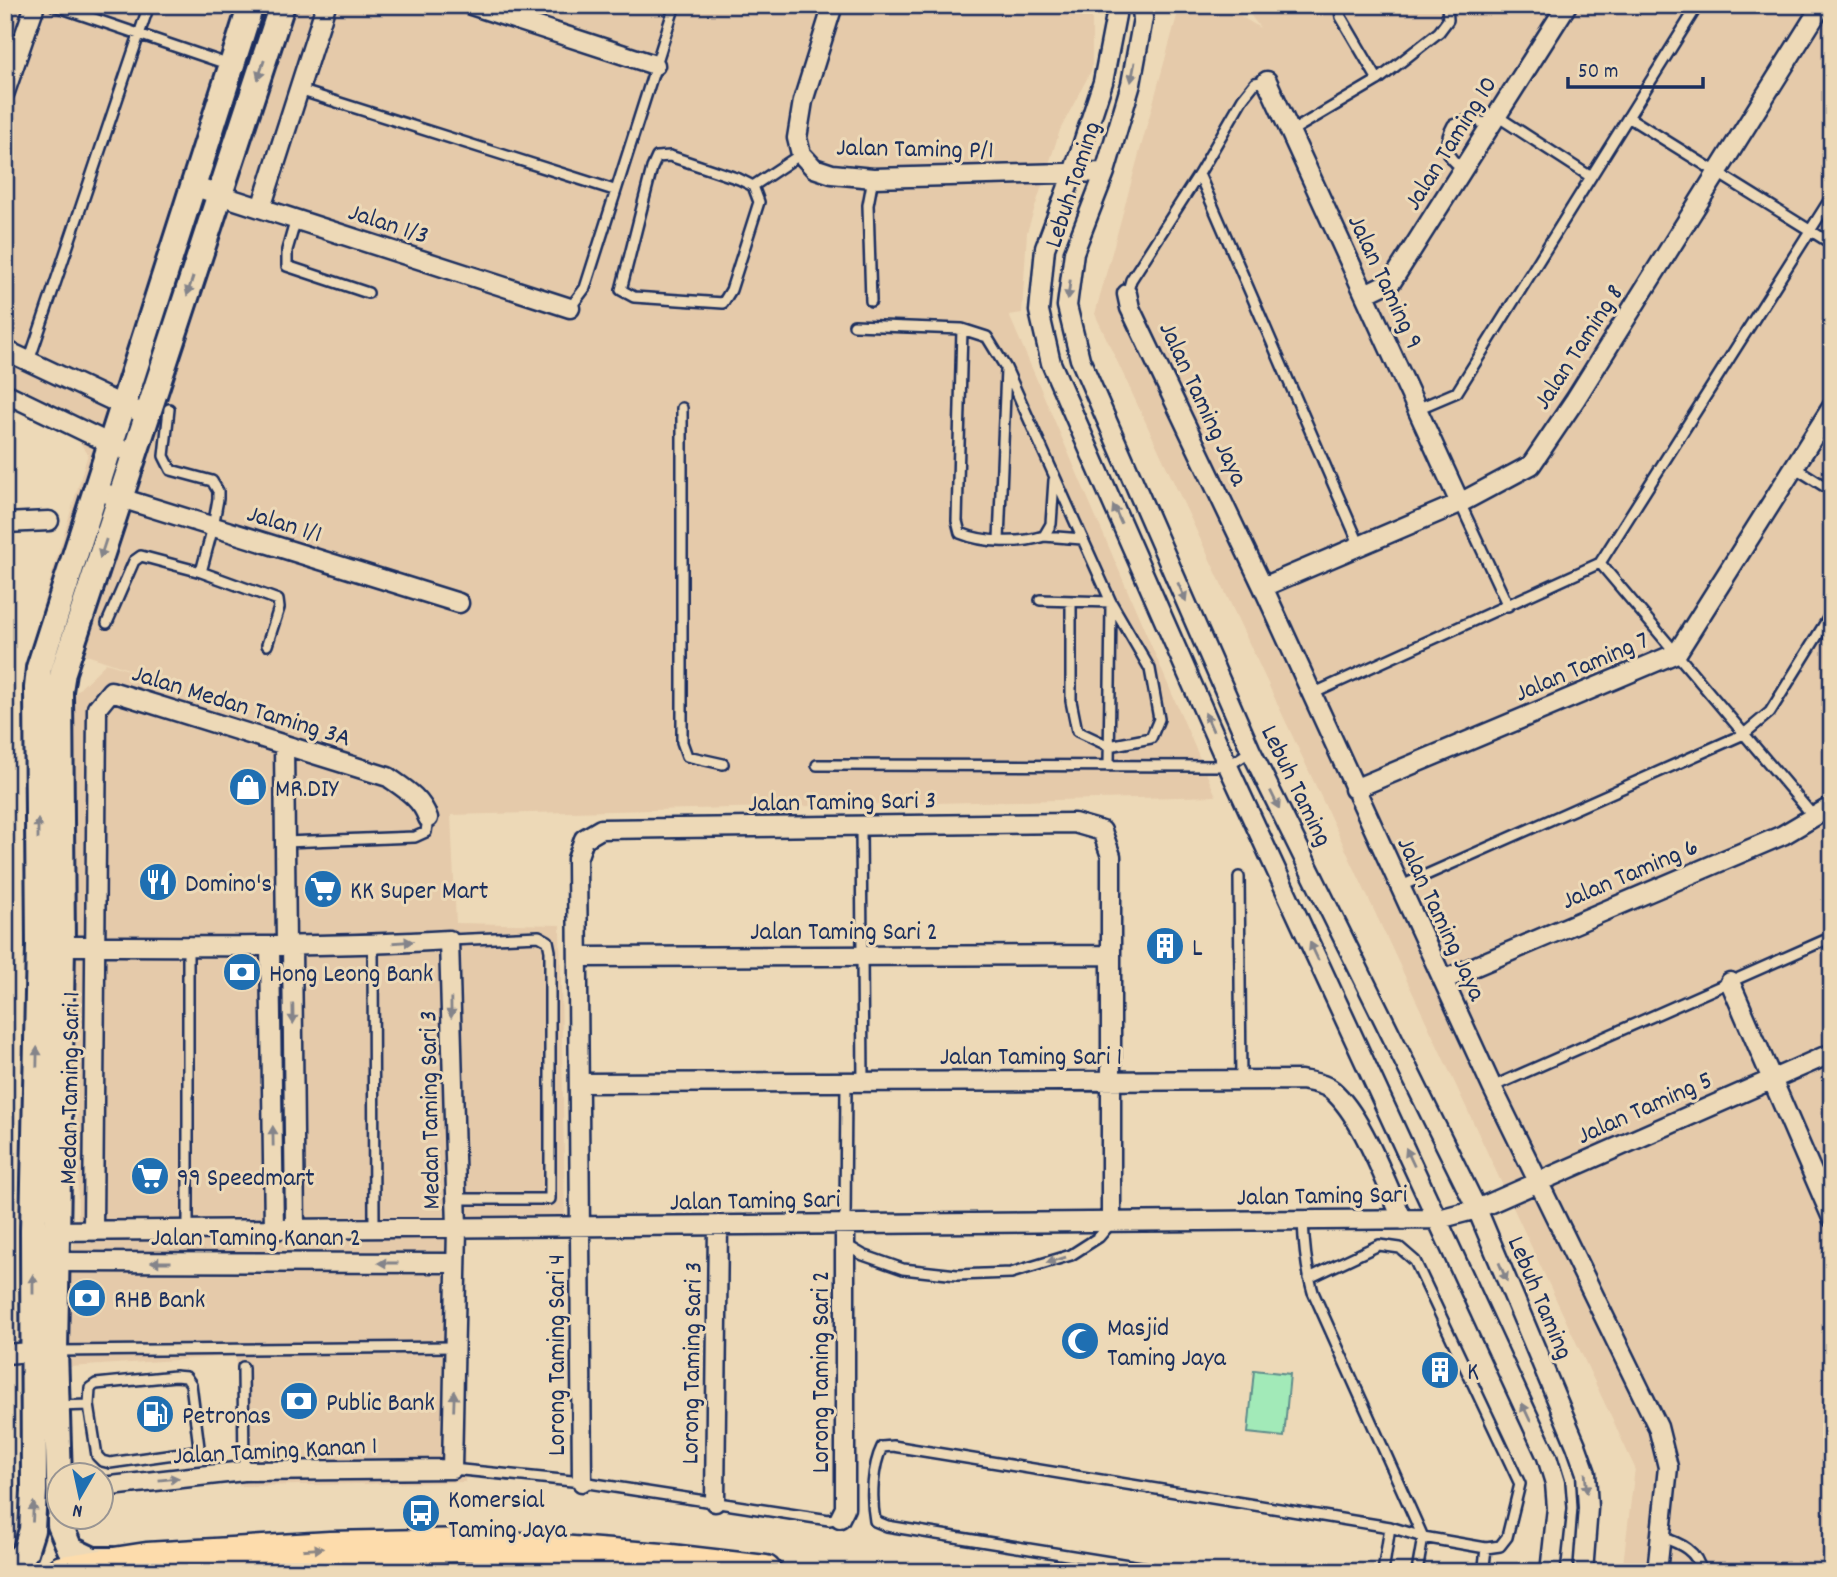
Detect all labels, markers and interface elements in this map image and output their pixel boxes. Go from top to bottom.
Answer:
scale bar [1568,46,1702,90]
text: 50 m [1578,58,1618,88]
one-way arrow [255,60,266,81]
one-way arrow [1127,61,1138,83]
street label: Jalan Taming 10 [1396,69,1508,218]
street label: Lebuh Taming [1036,117,1112,253]
street label: Jalan Taming P/1 [836,131,994,170]
street label: Jalan 1/3 [343,195,433,256]
street label: Jalan Taming 9 [1337,209,1431,356]
one-way arrow [184,276,195,297]
street label: Jalan Taming 8 [1525,278,1634,418]
one-way arrow [1063,279,1074,301]
street label: Jalan Taming Jaya [1148,316,1256,493]
street label: Jalan 1/1 [242,496,326,554]
one-way arrow [1111,504,1123,524]
one-way arrow [97,538,108,559]
one-way arrow [1176,582,1188,602]
street label: Jalan Taming 7 [1510,623,1655,713]
street label: Jalan Medan Taming 3A [127,656,355,758]
one-way arrow [1203,712,1215,732]
street label: Lebuh Taming [1250,720,1340,854]
shop icon: MR.DIY [227,766,269,808]
place label: MR.DIY [275,772,340,809]
street label: Jalan Taming Sari 3 [748,783,936,824]
one-way arrow [1270,790,1281,810]
one-way arrow [32,818,44,840]
street label: Jalan Taming 6 [1556,830,1704,921]
street label: Jalan Taming Jaya [1386,831,1494,1008]
restaurant icon: Domino's [137,861,179,903]
place label: Domino's [185,867,272,904]
supermarket icon: KK Super Mart [302,868,344,910]
place label: KK Super Mart [350,874,489,911]
street label: Jalan Taming Sari 2 [750,915,938,952]
building icon: L [1144,925,1186,967]
place label: L [1192,931,1203,968]
one-way arrow [392,937,414,948]
one-way arrow [1308,941,1320,961]
bank icon: Hong Leong Bank [221,951,263,993]
place label: Hong Leong Bank [269,957,433,994]
street label: Medan Taming Sari 1 [51,991,92,1185]
one-way arrow [446,997,457,1019]
one-way arrow [287,1003,299,1025]
street label: Medan Taming Sari 3 [411,1010,452,1210]
street label: Jalan Taming Sari 1 [940,1040,1122,1077]
one-way arrow [31,1046,42,1068]
street label: Jalan Taming 5 [1572,1063,1719,1156]
one-way arrow [267,1125,279,1147]
one-way arrow [1404,1147,1415,1168]
supermarket icon: 99 Speedmart [129,1155,171,1197]
place label: 99 Speedmart [177,1161,315,1198]
street label: Jalan Taming Sari [1236,1178,1408,1217]
street label: Jalan Taming Sari [669,1183,841,1222]
street label: Jalan Taming Kanan 2 [151,1221,361,1258]
street label: Lebuh Taming [1496,1231,1581,1366]
street label: Lorong Taming Sari 4 [540,1254,577,1456]
one-way arrow [1045,1255,1066,1265]
one-way arrow [149,1256,171,1268]
one-way arrow [377,1257,399,1269]
street label: Lorong Taming Sari 3 [673,1261,714,1465]
one-way arrow [1498,1262,1509,1283]
street label: Lorong Taming Sari 2 [804,1271,841,1473]
one-way arrow [27,1273,39,1295]
bank icon: RHB Bank [66,1277,108,1319]
place label: RHB Bank [114,1283,205,1320]
place label: Masjid Taming Jaya [1107,1311,1227,1378]
mosque icon: Masjid Taming Jaya [1059,1320,1101,1362]
building icon: K [1419,1349,1461,1391]
place label: K [1467,1355,1479,1392]
bank icon: Public Bank [278,1380,320,1422]
place label: Public Bank [326,1386,435,1423]
one-way arrow [448,1389,459,1411]
fuel station icon: Petronas [134,1393,176,1435]
place label: Petronas [182,1399,271,1436]
one-way arrow [1520,1401,1531,1422]
street label: Jalan Taming Kanan 1 [172,1429,378,1476]
north arrow [46,1462,116,1532]
one-way arrow [1581,1472,1592,1494]
one-way arrow [158,1474,180,1485]
place label: Komersial Taming Jaya [448,1483,568,1550]
bus stop icon: Komersial Taming Jaya [400,1492,442,1534]
text: N [71,1495,85,1523]
one-way arrow [28,1501,39,1523]
one-way arrow [302,1543,324,1554]

